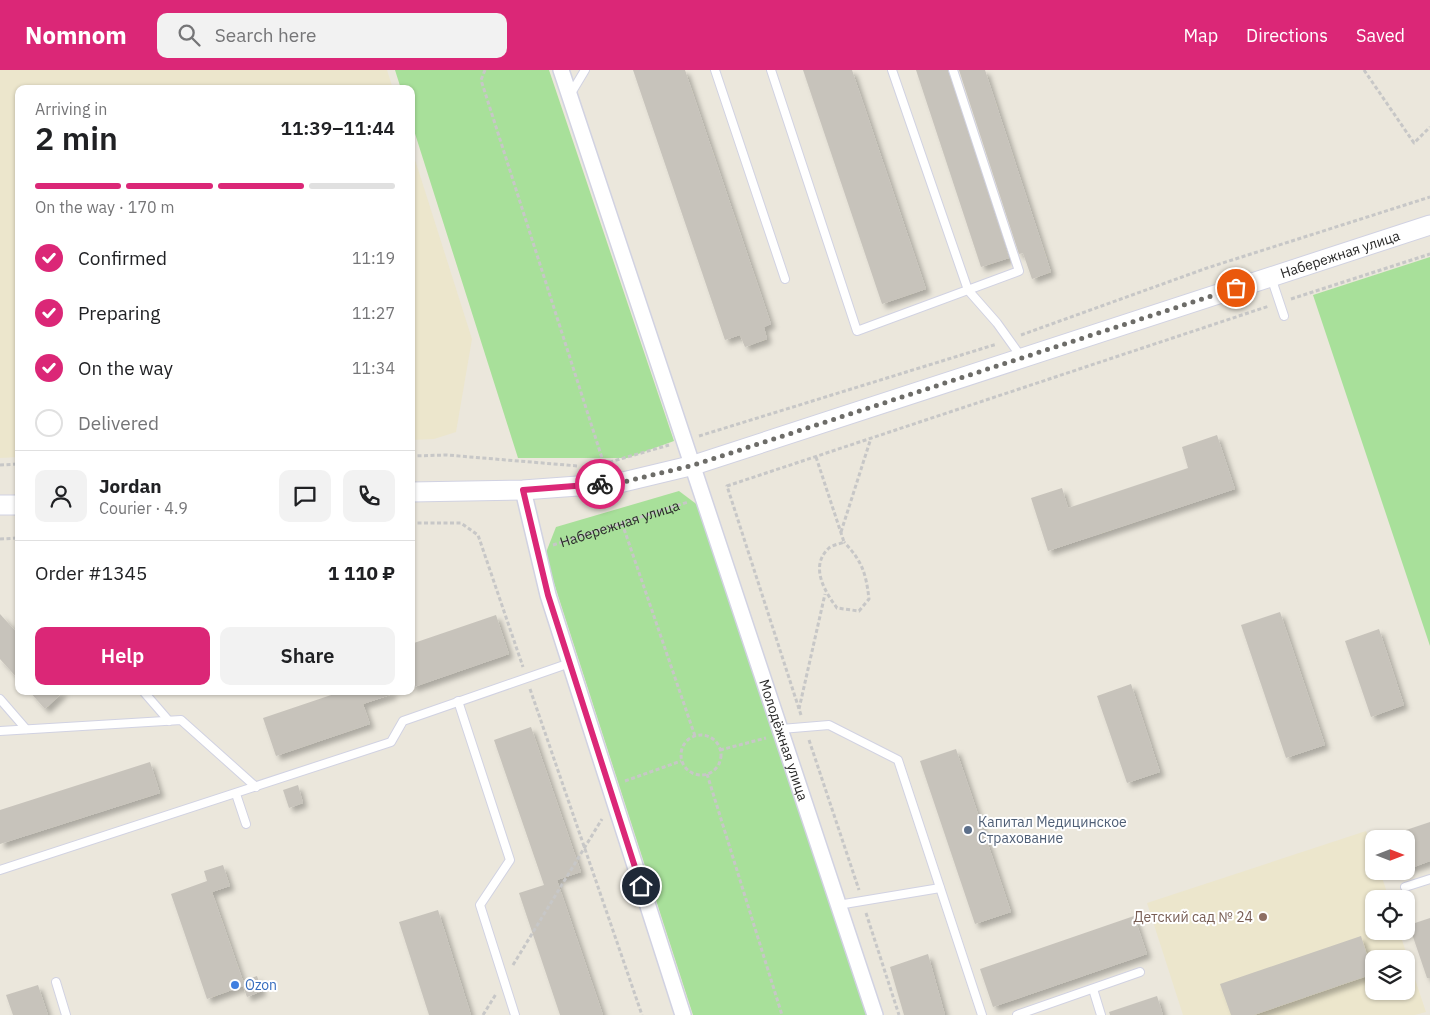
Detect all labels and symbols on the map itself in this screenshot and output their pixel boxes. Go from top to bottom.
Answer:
street label: Набережная улица [1278,226,1403,282]
pin [1215,267,1257,309]
courier [575,459,625,509]
street label: Набережная улица [558,496,682,551]
street label: Молодёжная улица [755,677,812,804]
place label: Капитал Медицинское Страхование [978,813,1127,847]
marker: Капитал Медицинское Страхование [962,824,974,836]
north arrow [1365,830,1415,880]
pin [620,865,662,907]
place label: Детский сад № 24 [1133,908,1253,926]
marker: Детский сад № 24 [1257,911,1269,923]
place label: Ozon [245,976,277,994]
marker: Ozon [229,979,241,991]

